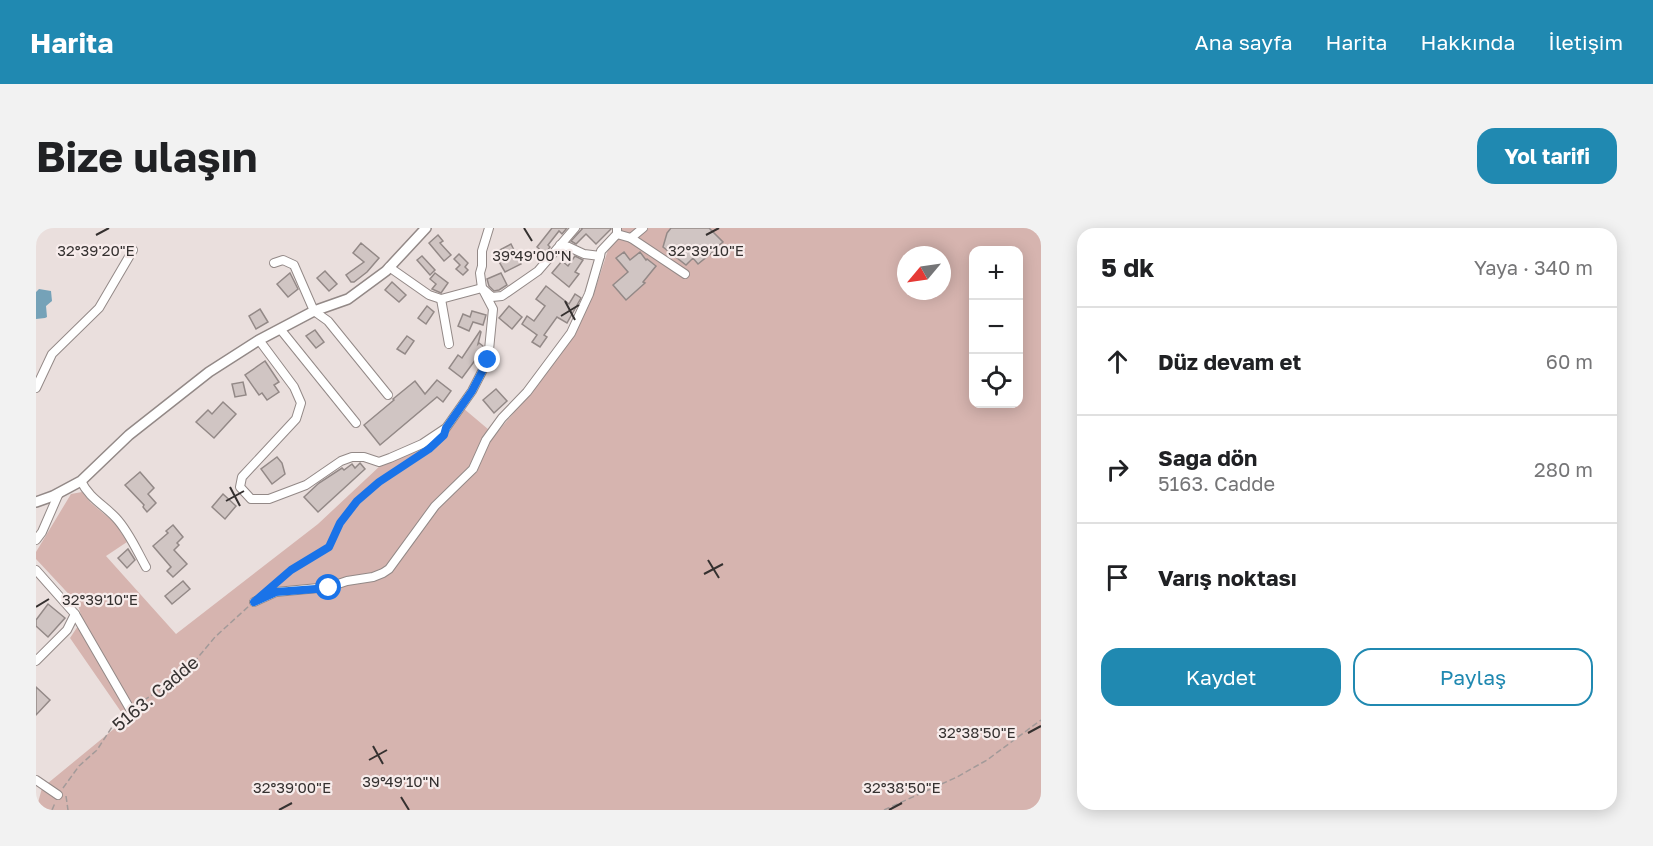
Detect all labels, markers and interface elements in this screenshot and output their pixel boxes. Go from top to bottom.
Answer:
text: Harita [30,26,114,59]
text: Ana sayfa [1195,29,1293,55]
text: Harita [1326,29,1387,55]
text: Hakkında [1420,29,1515,55]
text: İletişim [1548,29,1623,55]
button: Yol tarifi [1477,128,1617,184]
text: Bize ulaşın [36,131,257,181]
text: 32°39'20"E [57,241,135,259]
text: 32°39'10"E [668,241,744,259]
text: 39°49'00"N [492,246,572,264]
north arrow [897,246,951,300]
map controls [969,246,1023,408]
button: + [969,246,1023,300]
text: 5 dk [1101,252,1154,283]
text: Yaya · 340 m [1474,255,1593,279]
button: − [969,300,1023,354]
icon: ahead [1101,345,1134,378]
route end [474,346,500,372]
text: Düz devam et [1158,348,1301,375]
text: 60 m [1546,349,1593,373]
button: locate [969,354,1023,408]
text: Sağa dön [1158,444,1257,471]
icon: right [1101,453,1134,486]
text: 280 m [1534,457,1593,481]
text: 5163. Cadde [1158,471,1275,495]
icon: arrive [1101,561,1134,594]
text: Varış noktası [1158,564,1297,591]
route start [315,574,341,600]
text: 32°39'10"E [62,590,138,608]
button: Kaydet [1101,648,1341,706]
button: Paylaş [1353,648,1593,706]
street label: 5163. Cadde [108,651,202,735]
text: 32°38'50"E [938,723,1016,741]
text: 39°49'10"N [362,772,440,790]
text: 32°39'00"E [253,778,331,796]
text: 32°38'50"E [863,778,941,796]

